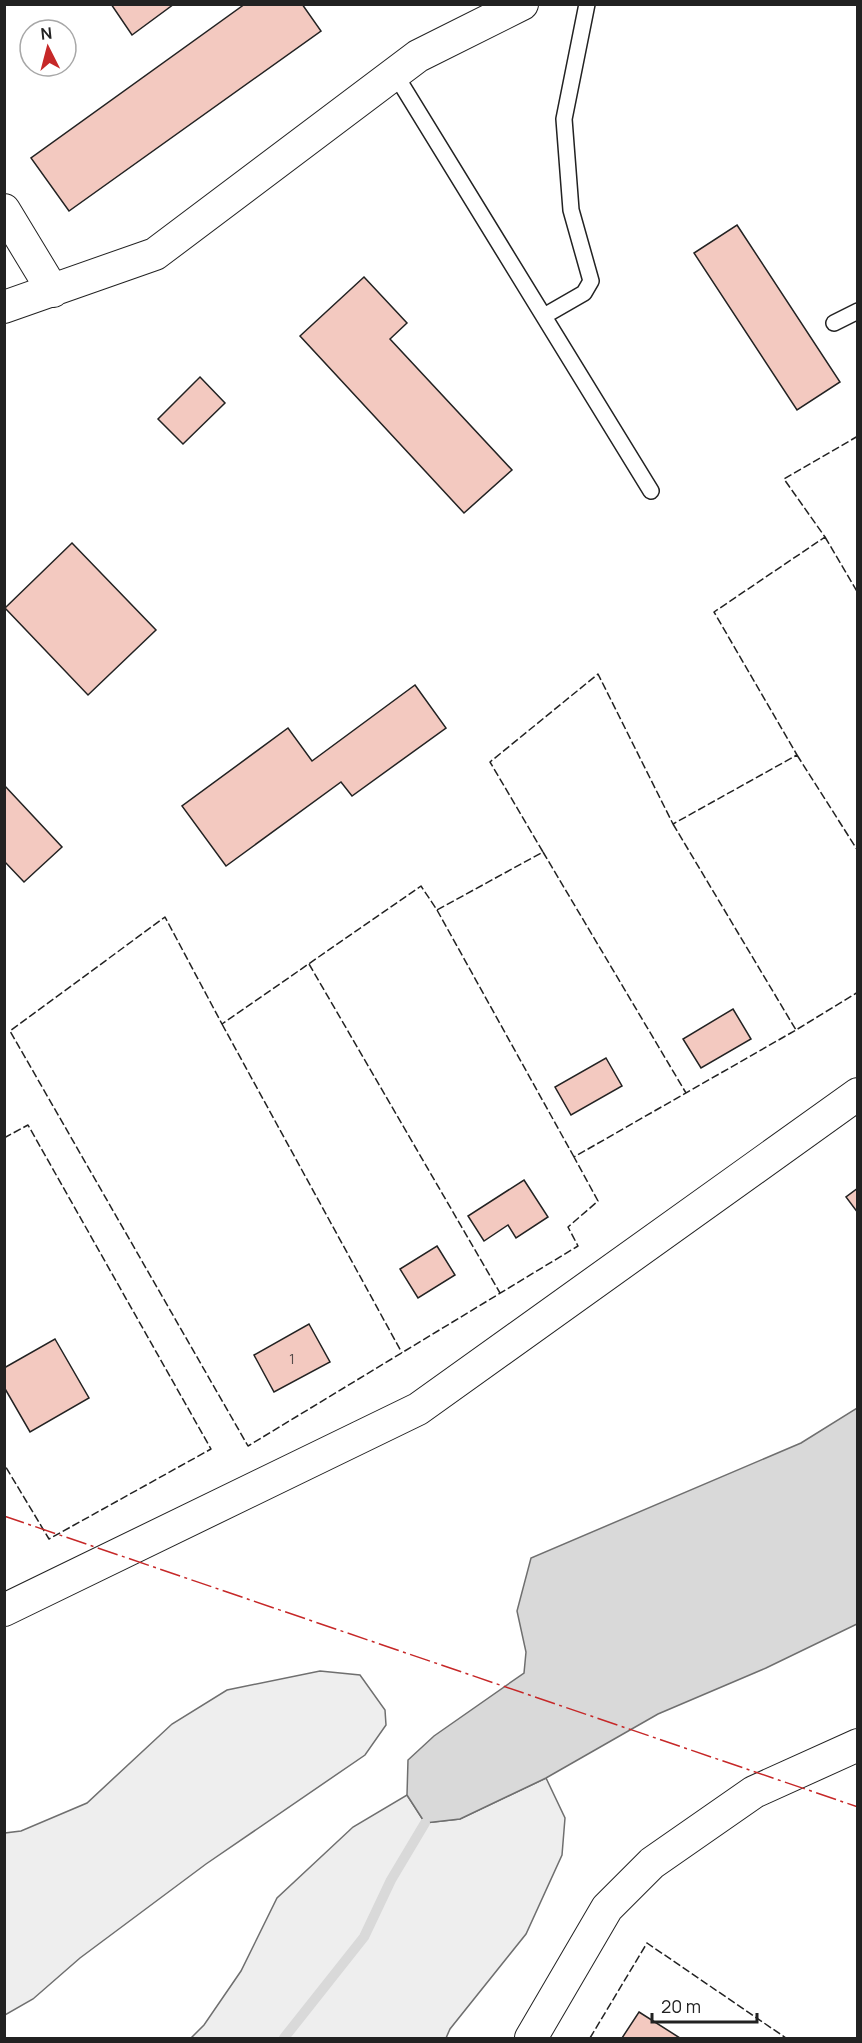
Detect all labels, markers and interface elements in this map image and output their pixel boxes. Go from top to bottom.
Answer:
north arrow [18,18,78,78]
text: N [40,22,53,45]
house number: 1 [289,1348,295,1369]
scale bar [652,1986,757,2024]
text: 20 m [661,1994,701,2018]

